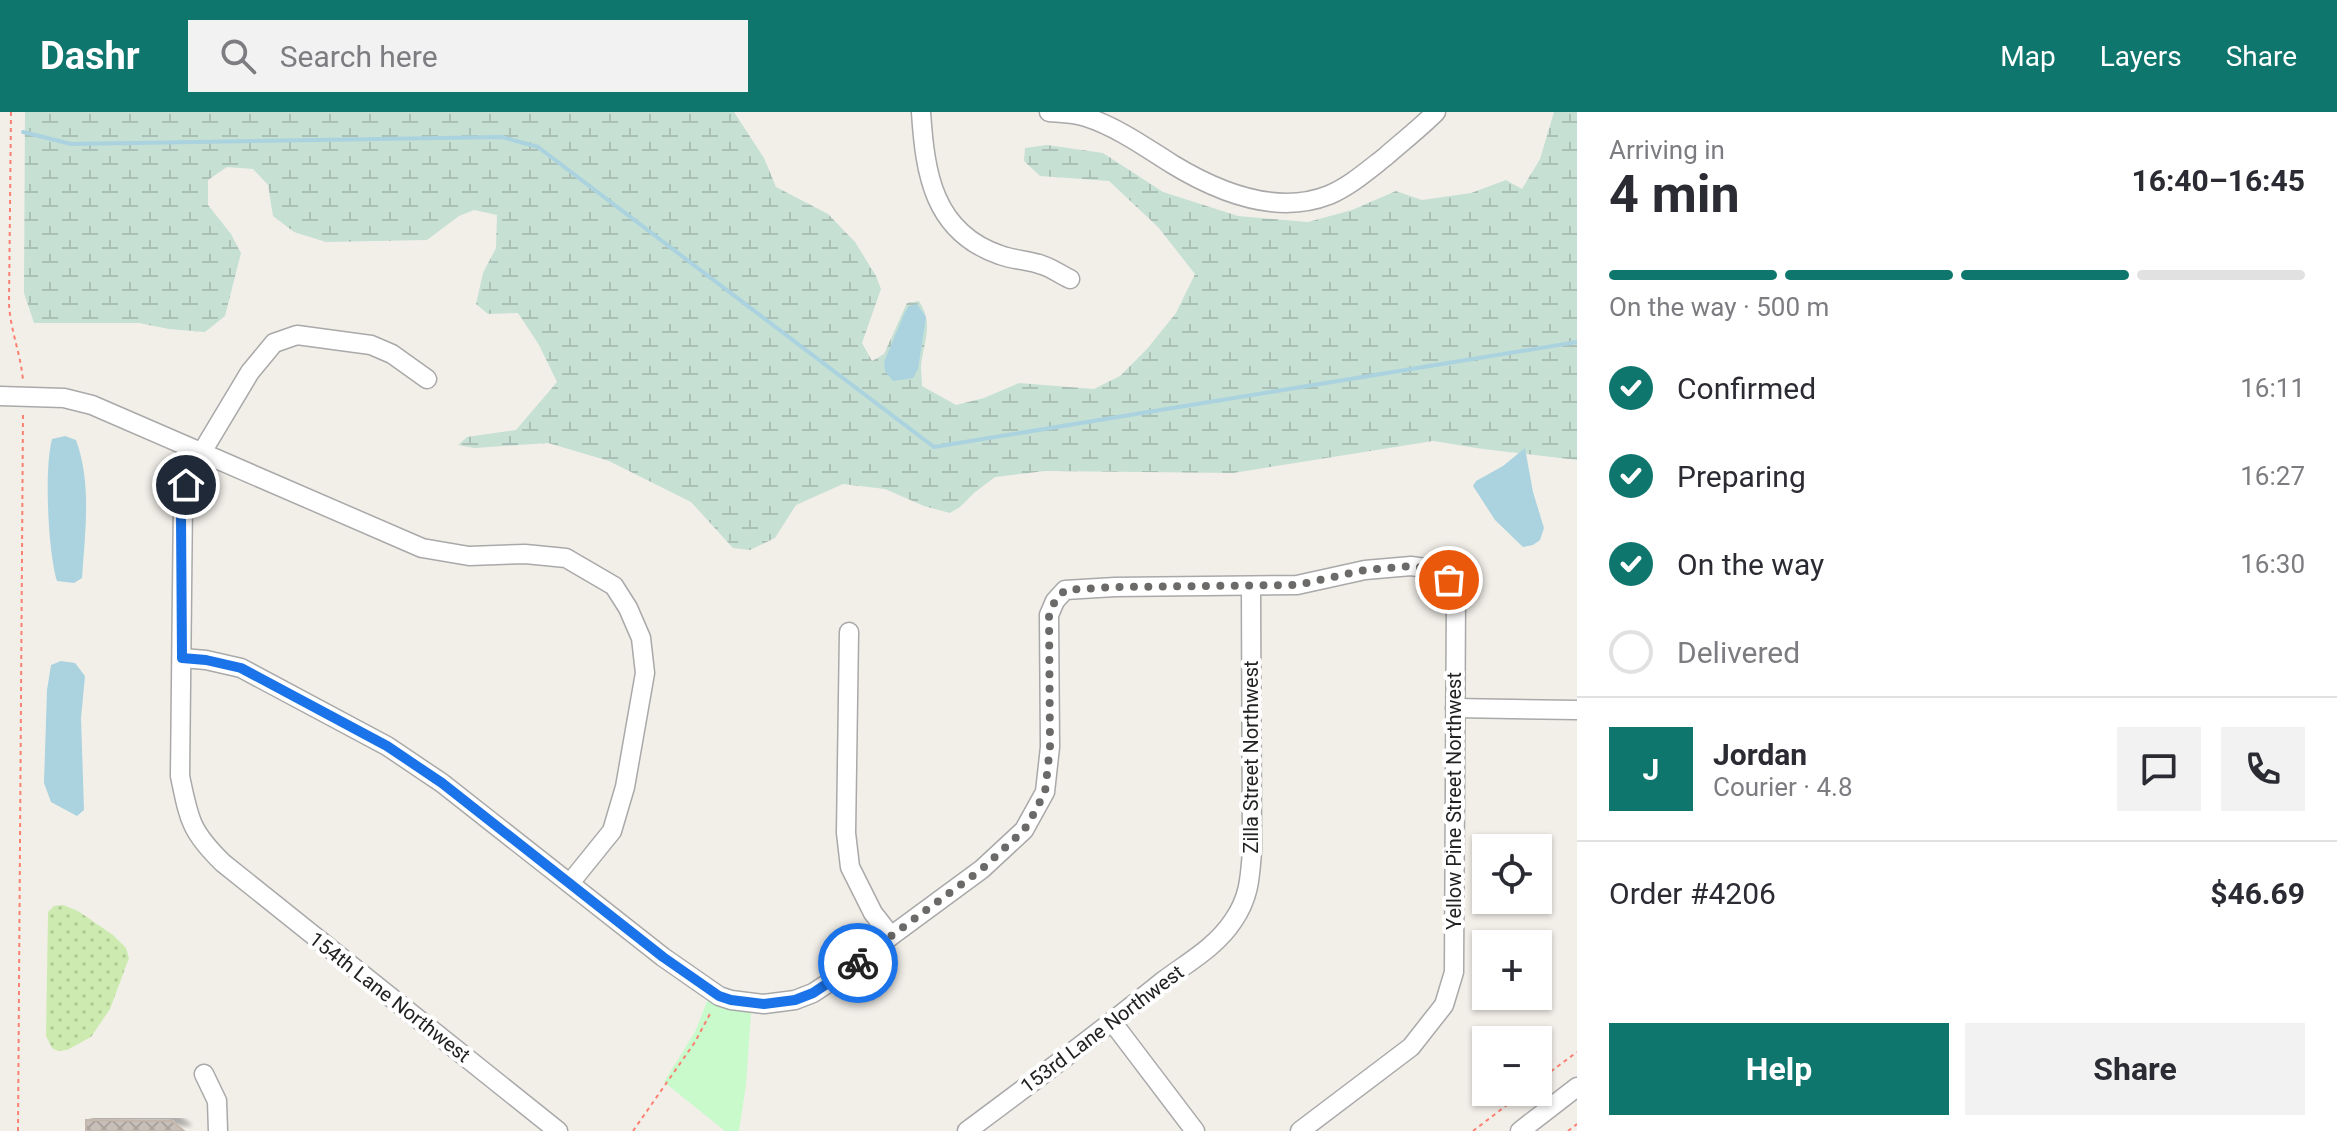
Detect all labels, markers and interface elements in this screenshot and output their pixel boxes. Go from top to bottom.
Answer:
search box [188,20,748,92]
text: Dashr [40,34,140,78]
icon: search [216,34,260,78]
text: Search here [280,39,438,74]
text: Map [2000,40,2056,73]
text: Layers [2100,40,2182,73]
text: Share [2226,40,2297,73]
text: Arriving in [1609,135,1725,165]
text: 16:40–16:45 [2131,163,2305,198]
text: 4 min [1609,164,1740,225]
text: On the way · 500 m [1609,292,1829,322]
icon: check [1609,366,1653,410]
text: Confirmed [1677,371,1816,406]
text: 16:11 [2240,373,2305,403]
pin [152,451,220,519]
icon: check [1609,454,1653,498]
text: Preparing [1677,459,1806,494]
text: 16:27 [2240,461,2305,491]
icon: home [164,463,208,507]
icon: check [1609,542,1653,586]
pin [1415,546,1483,614]
text: On the way [1677,547,1824,582]
text: 16:30 [2240,549,2305,579]
icon: bag [1427,558,1471,602]
text: Delivered [1677,635,1800,670]
street label: Zilla Street Northwest [1239,660,1263,854]
street label: Yellow Pine Street Northwest [1442,672,1466,930]
button: chat [2117,727,2201,811]
button: phone [2221,727,2305,811]
text: Jordan [1713,737,1807,772]
text: J [1643,752,1659,787]
text: Courier · 4.8 [1713,772,1853,802]
map controls [1472,834,1552,1106]
button: locate [1472,834,1552,914]
text: Order #4206 [1609,876,1776,911]
text: $46.69 [2210,876,2305,911]
courier [818,923,898,1003]
street label: 154th Lane Northwest [305,927,475,1067]
button: + [1472,930,1552,1010]
icon: bike [836,941,880,985]
street label: 153rd Lane Northwest [1016,960,1188,1098]
button: Help [1609,1023,1949,1115]
button: Share [1965,1023,2305,1115]
button: − [1472,1026,1552,1106]

